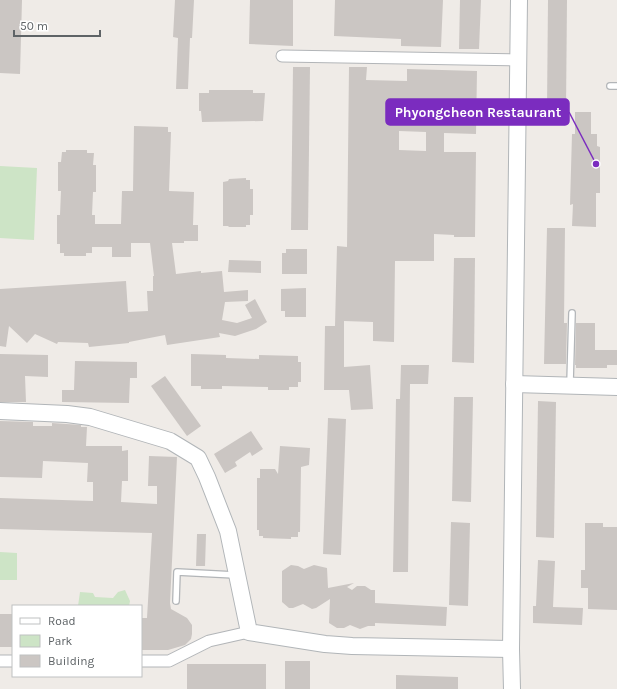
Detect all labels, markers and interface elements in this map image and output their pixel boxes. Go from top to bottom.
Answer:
scale bar [14,12,100,38]
text: 50 m [20,19,48,33]
callout: Phyongcheon Restaurant [386,99,569,125]
text: Phyongcheon Restaurant [395,104,562,121]
legend [12,605,142,677]
text: Road [48,614,76,628]
text: Park [48,634,73,648]
text: Building [48,654,95,668]

